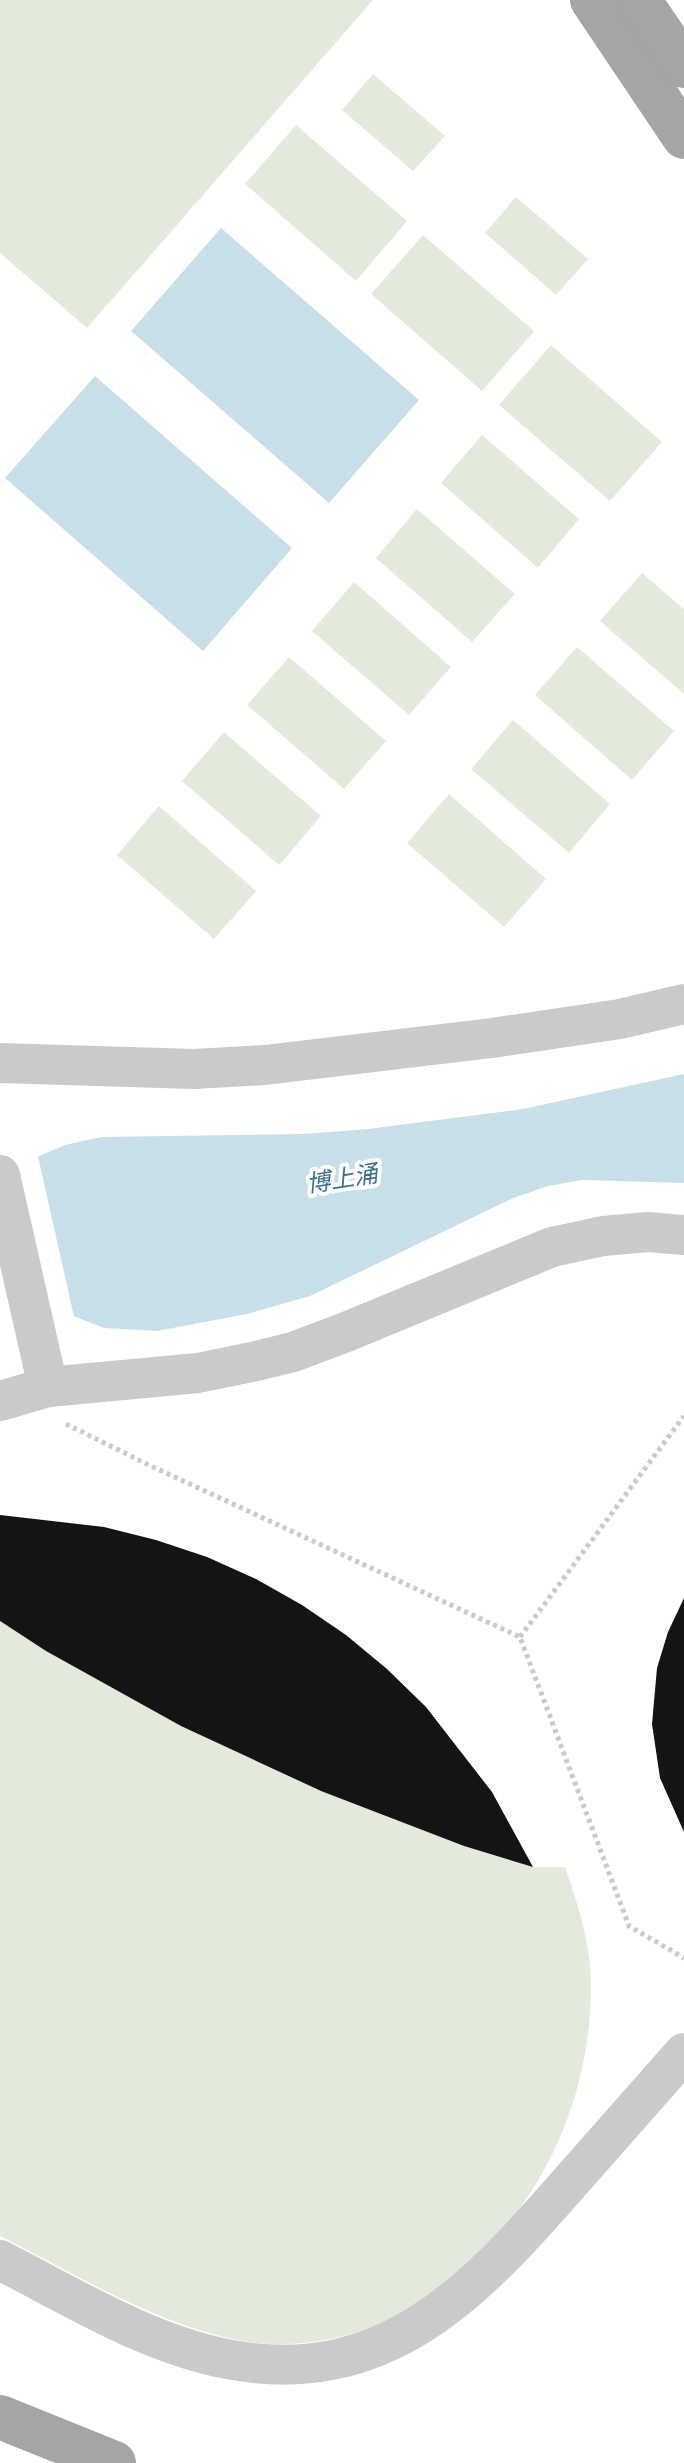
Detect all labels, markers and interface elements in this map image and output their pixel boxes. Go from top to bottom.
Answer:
water label: 博上涌 [304,1159,383,1198]

